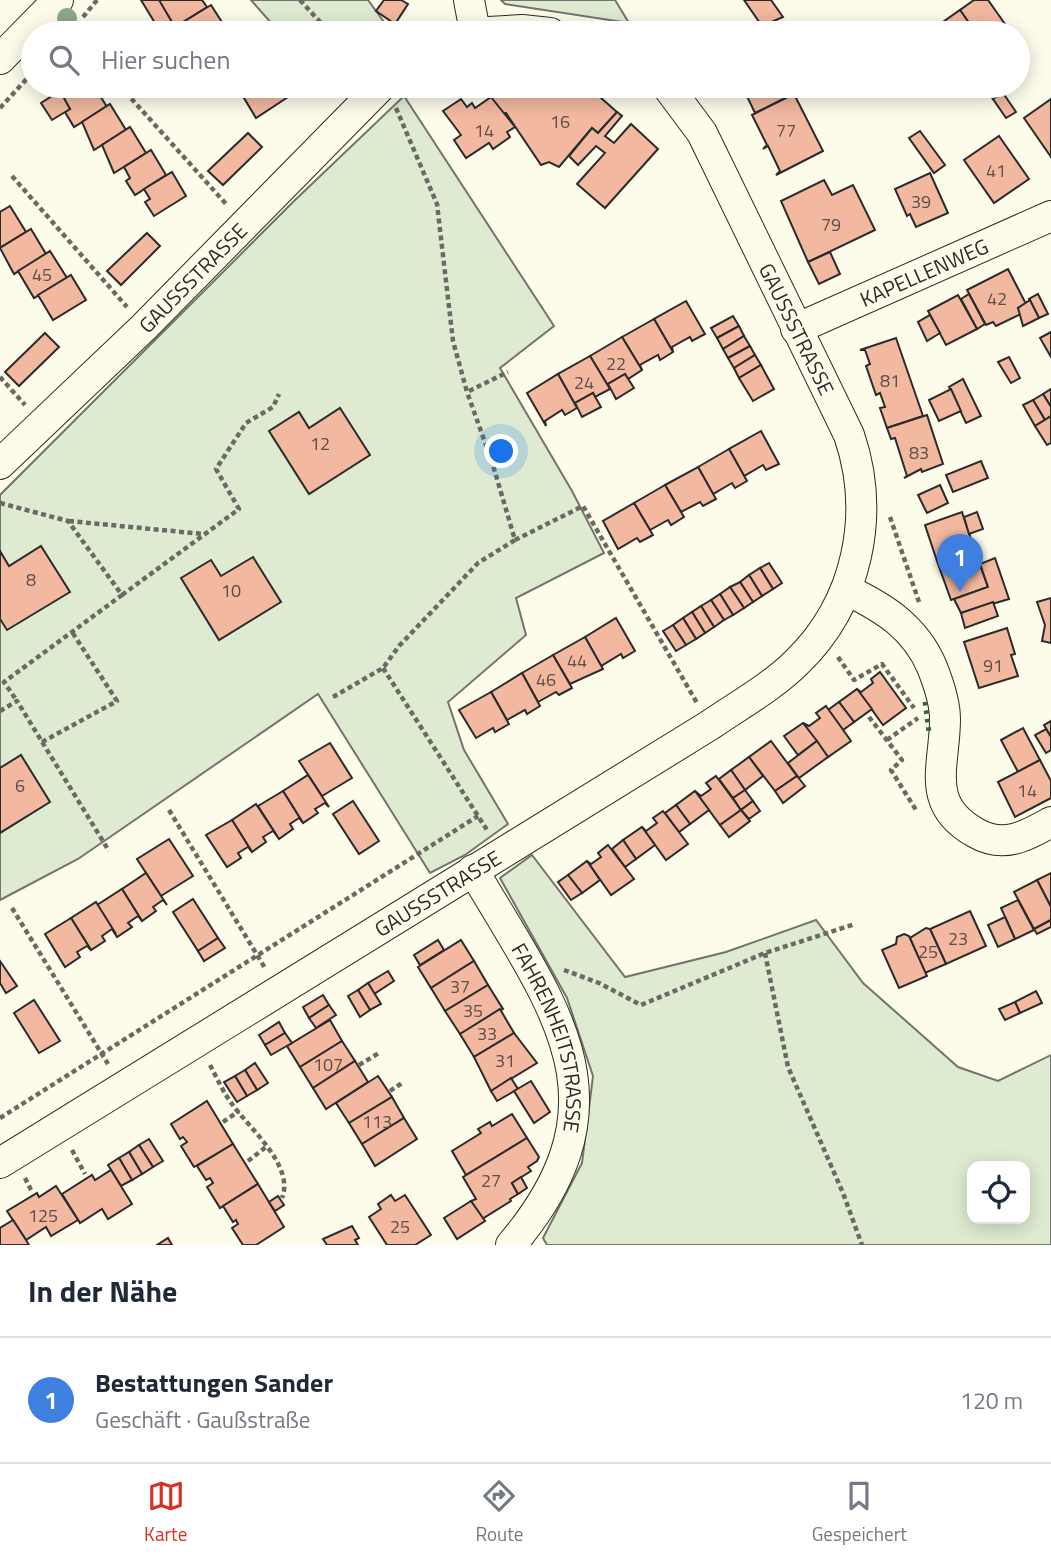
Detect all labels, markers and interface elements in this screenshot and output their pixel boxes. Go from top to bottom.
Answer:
search box [21,21,1030,98]
text: Hier suchen [101,40,230,79]
icon: search [45,41,83,79]
house number: 16 [550,108,570,135]
house number: 14 [474,117,494,144]
house number: 77 [776,117,796,144]
house number: 41 [986,157,1006,184]
house number: 39 [911,188,931,215]
house number: 79 [821,211,841,238]
street label: GAUSSSTRASSE [131,215,254,340]
street label: KAPELLENWEG [855,230,993,315]
street label: GAUSSSTRASSE [751,257,843,401]
house number: 45 [32,261,52,288]
house number: 42 [987,285,1007,312]
house number: 22 [606,350,626,377]
house number: 81 [880,367,900,394]
house number: 24 [574,369,594,396]
house number: 12 [310,430,330,457]
your location [484,434,518,468]
house number: 83 [909,439,929,466]
pin: 1 [937,534,983,592]
house number: 8 [26,566,36,593]
house number: 10 [221,577,241,604]
house number: 44 [567,647,587,674]
house number: 91 [983,652,1003,679]
house number: 46 [536,666,556,693]
house number: 6 [15,772,25,799]
house number: 14 [1017,777,1037,804]
street label: GAUSSSTRASSE [368,842,507,944]
house number: 23 [948,925,968,952]
street label: FAHRENHEITSTRASSE [504,937,590,1135]
house number: 25 [918,938,938,965]
house number: 37 [450,973,470,1000]
house number: 35 [463,997,483,1024]
house number: 33 [477,1020,497,1047]
house number: 31 [495,1047,515,1074]
house number: 107 [313,1051,343,1078]
house number: 113 [362,1108,392,1135]
map controls [967,1161,1030,1224]
button: locate [967,1161,1030,1224]
house number: 27 [481,1167,501,1194]
house number: 125 [28,1202,58,1229]
house number: 25 [390,1213,410,1240]
text: In der Nähe [28,1268,177,1314]
text: Bestattungen Sander [95,1363,333,1402]
text: 1 [45,1383,57,1418]
text: 120 m [960,1383,1023,1418]
text: Geschäft · Gaußstraße [95,1402,310,1437]
tab: Karte [144,1477,187,1548]
tab: Route [476,1477,523,1548]
tab: Gespeichert [812,1477,907,1548]

